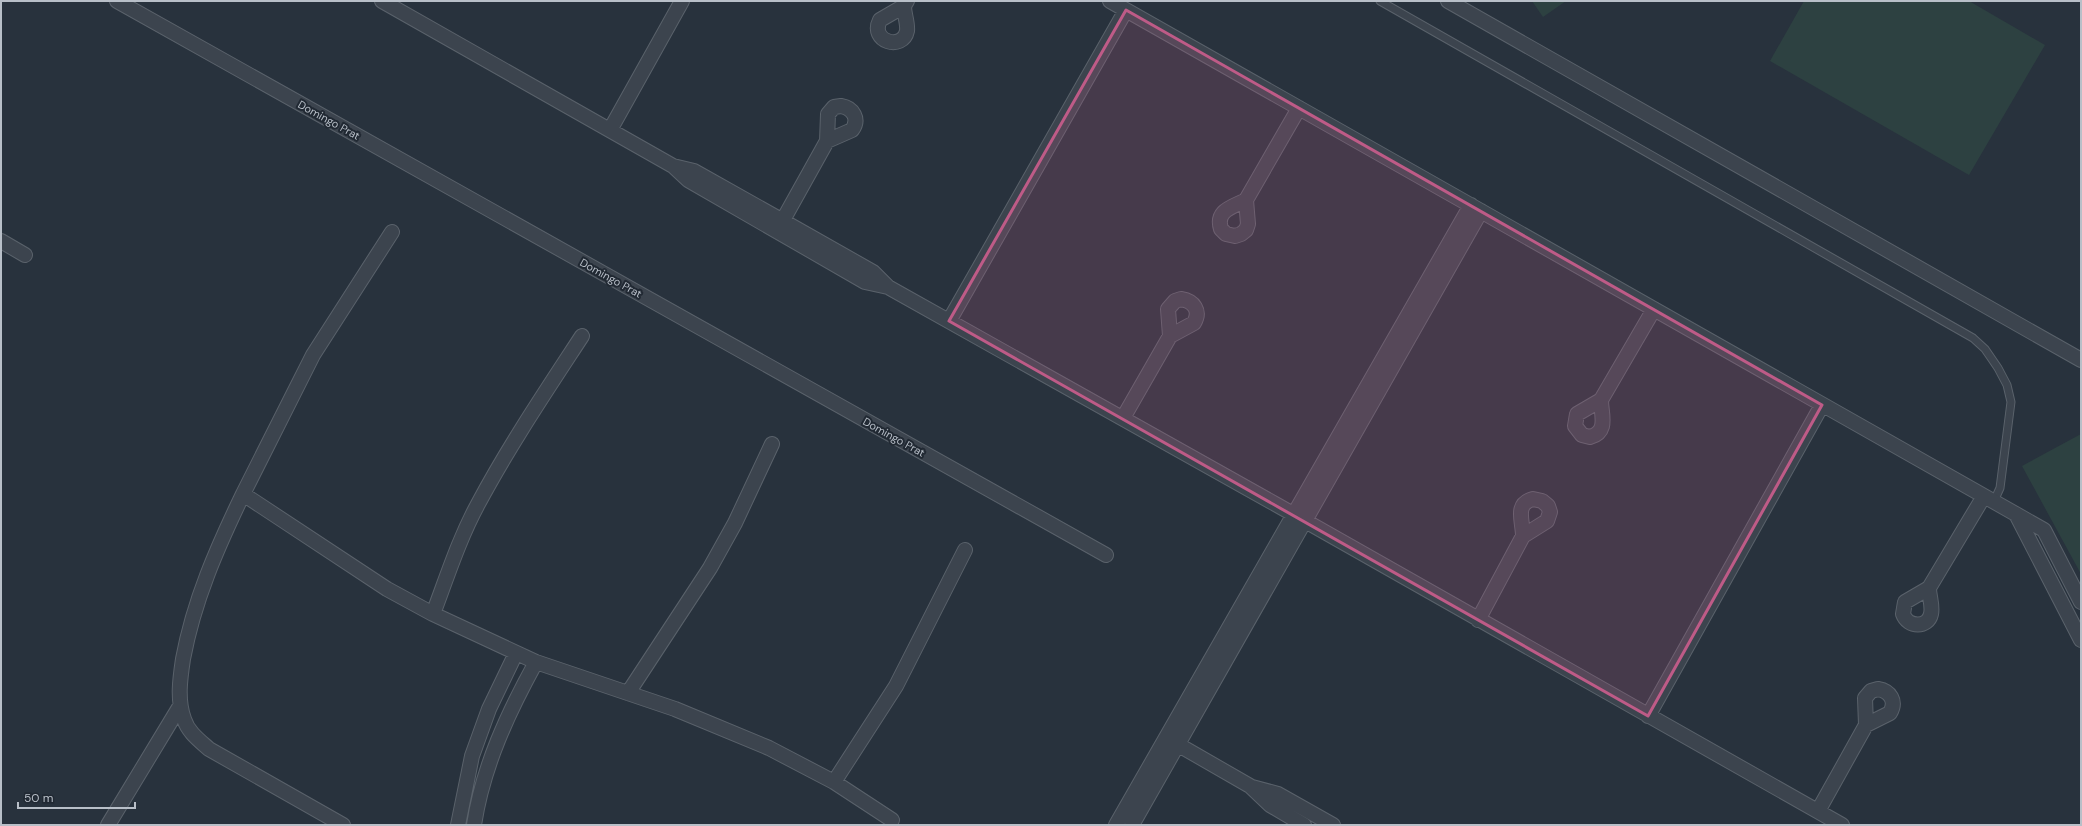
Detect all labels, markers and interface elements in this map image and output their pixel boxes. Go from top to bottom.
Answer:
street label: Domingo Prat [296,97,362,143]
street label: Domingo Prat [578,255,644,301]
street label: Domingo Prat [861,414,927,460]
scale bar [18,784,135,810]
text: 50 m [24,790,53,806]

